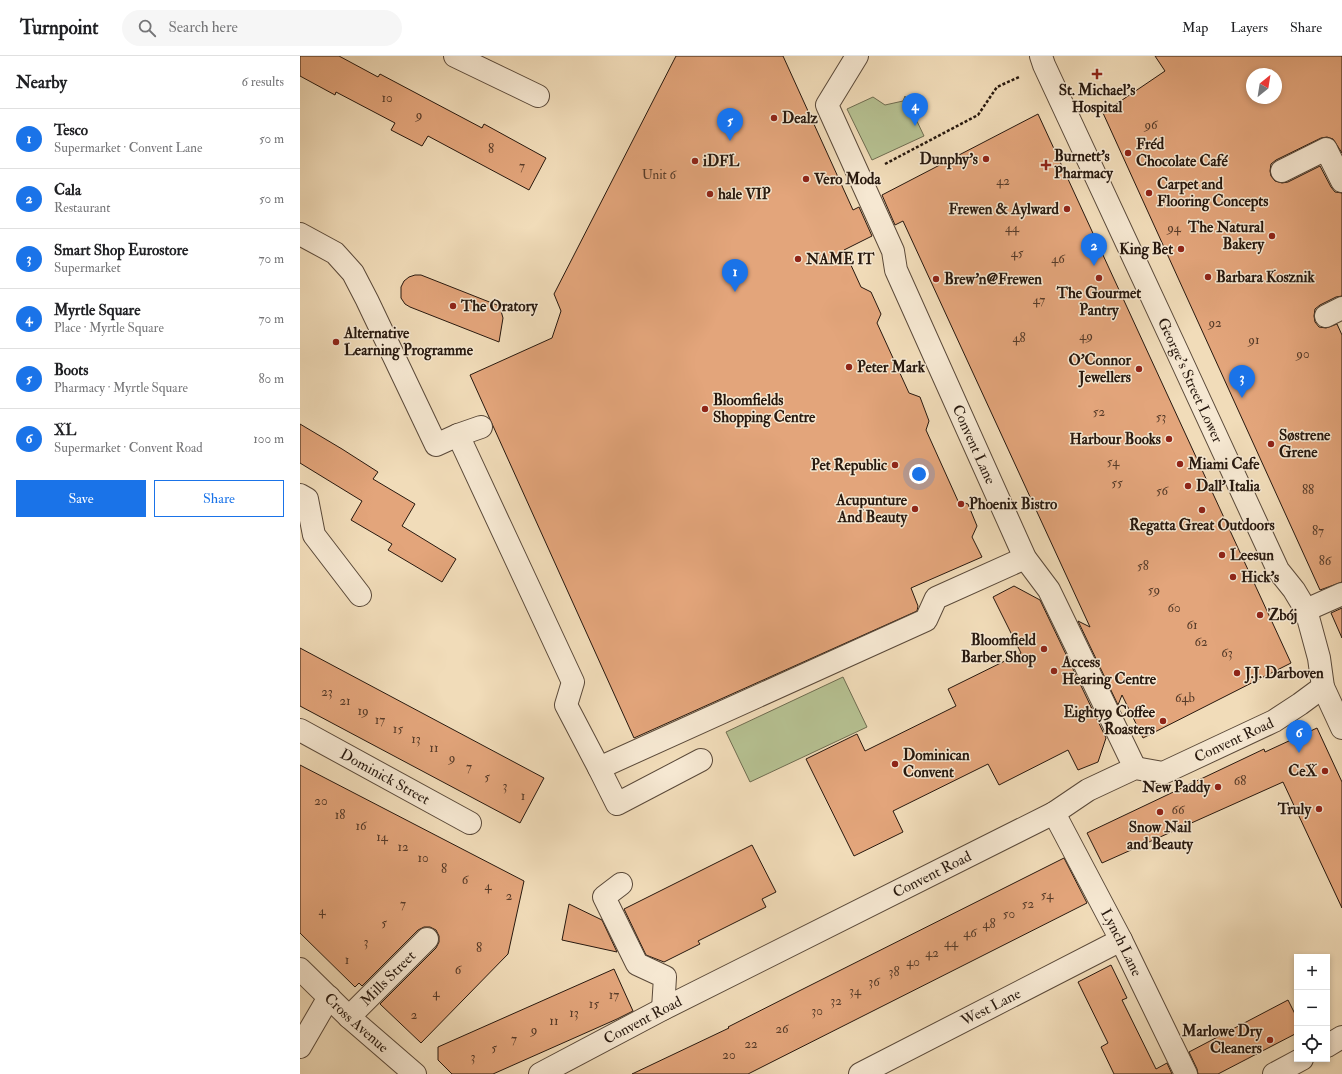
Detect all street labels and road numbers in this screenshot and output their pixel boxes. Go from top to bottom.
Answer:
street label: George's Street Lower [1153,315,1228,446]
street label: Convent Lane [948,402,1000,487]
street label: Convent Road [1191,713,1277,767]
street label: Dominick Street [337,744,433,809]
street label: Convent Road [889,846,975,902]
street label: Lynch Lane [1097,905,1147,979]
street label: Mills Street [356,946,420,1010]
street label: West Lane [957,984,1024,1030]
street label: Cross Avenue [320,989,393,1057]
street label: Convent Road [600,991,685,1048]

